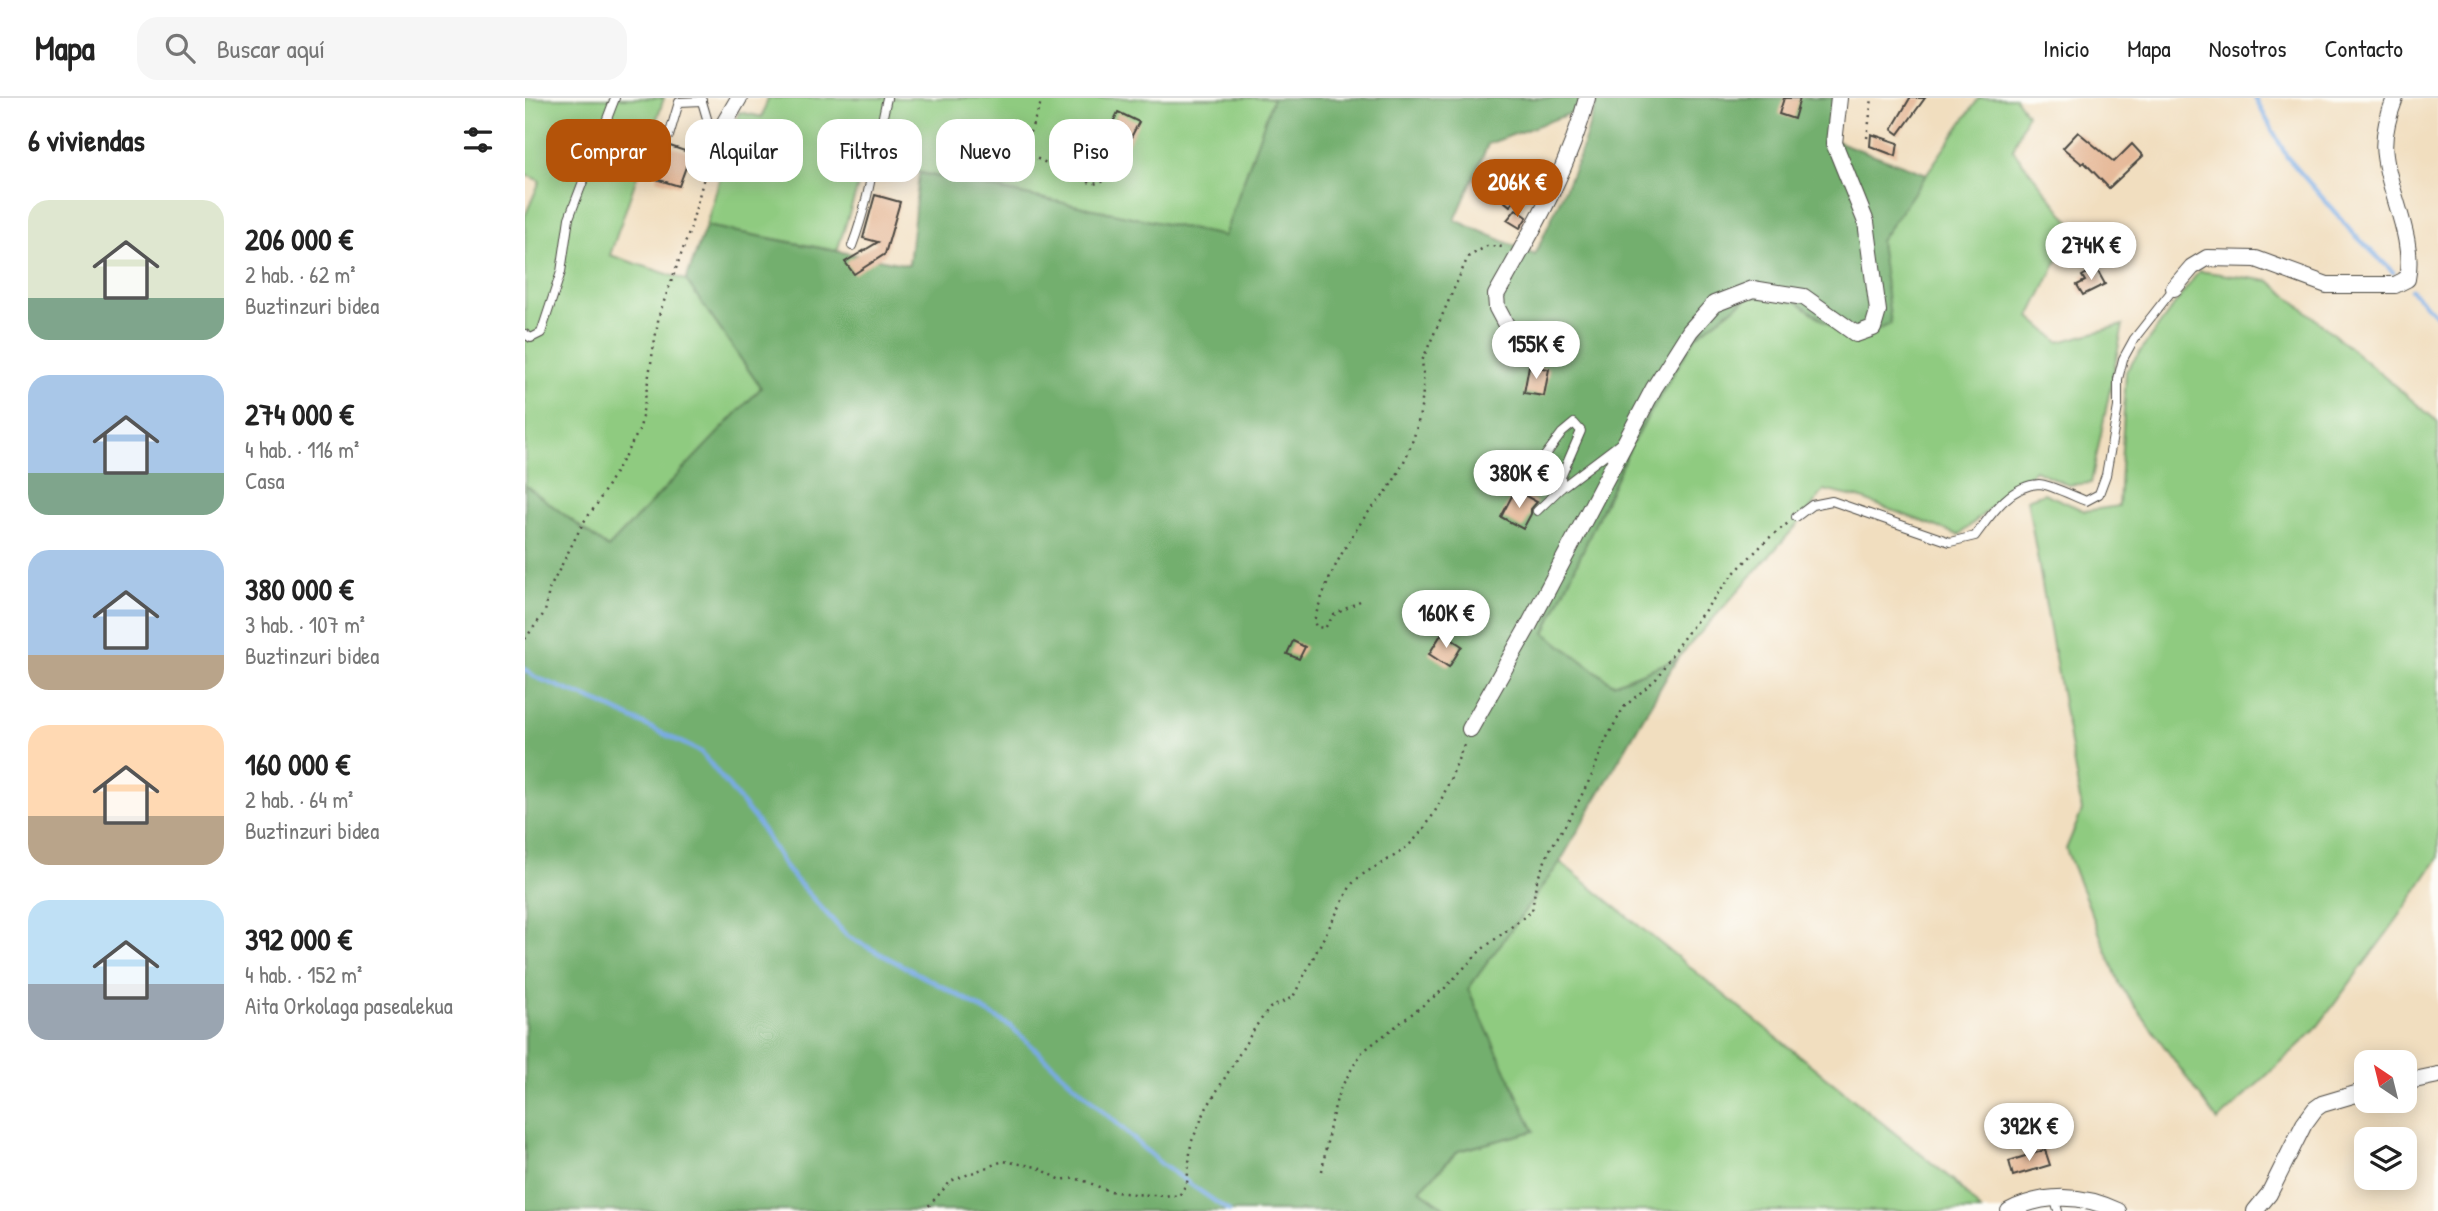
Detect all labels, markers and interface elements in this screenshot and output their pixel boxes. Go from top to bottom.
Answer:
search box [137,17,627,80]
text: Mapa [35,26,95,70]
icon: search [161,29,199,67]
text: Buscar aquí [217,31,325,66]
text: Inicio [2043,32,2089,64]
text: Mapa [2127,32,2171,64]
text: Nosotros [2209,32,2286,64]
text: Contacto [2324,32,2403,64]
chip: Comprar [546,119,671,182]
chip: Alquilar [685,119,803,182]
chip: Filtros [817,119,922,182]
chip: Nuevo [936,119,1035,182]
chip: Piso [1049,119,1133,182]
text: 6 viviendas [28,120,145,160]
icon: filters [459,121,497,159]
pin: 206K € [1460,159,1574,219]
text: 206K € [1488,166,1546,197]
text: 206 000 € [245,219,353,259]
pin: 274K € [2034,222,2148,282]
icon: home [84,228,168,312]
text: 274K € [2061,229,2121,260]
text: 2 hab. · 62 m² [245,259,355,290]
text: Buztinzuri bidea [245,290,379,321]
pin: 155K € [1479,322,1593,381]
text: 155K € [1508,328,1564,359]
text: 274 000 € [245,394,354,434]
icon: home [84,403,168,487]
text: 4 hab. · 116 m² [245,434,359,465]
pin: 380K € [1462,450,1576,510]
text: 380K € [1490,457,1548,488]
text: Casa [245,465,285,496]
text: 380 000 € [245,569,353,609]
icon: home [84,578,168,662]
pin: 160K € [1389,590,1503,650]
text: 160K € [1418,597,1474,628]
text: 3 hab. · 107 m² [245,609,365,640]
text: Buztinzuri bidea [245,640,379,671]
text: 160 000 € [245,744,350,784]
icon: home [84,753,168,837]
text: 2 hab. · 64 m² [245,784,353,815]
text: Buztinzuri bidea [245,815,379,846]
text: 392 000 € [245,919,352,959]
icon: home [84,928,168,1012]
text: 4 hab. · 152 m² [245,959,362,990]
text: Aita Orkolaga pasealekua [245,990,453,1021]
north arrow [2354,1050,2417,1113]
map controls [2354,1050,2417,1190]
pin: 392K € [1972,1104,2086,1163]
text: 392K € [2000,1110,2058,1141]
button: layers [2354,1127,2417,1190]

